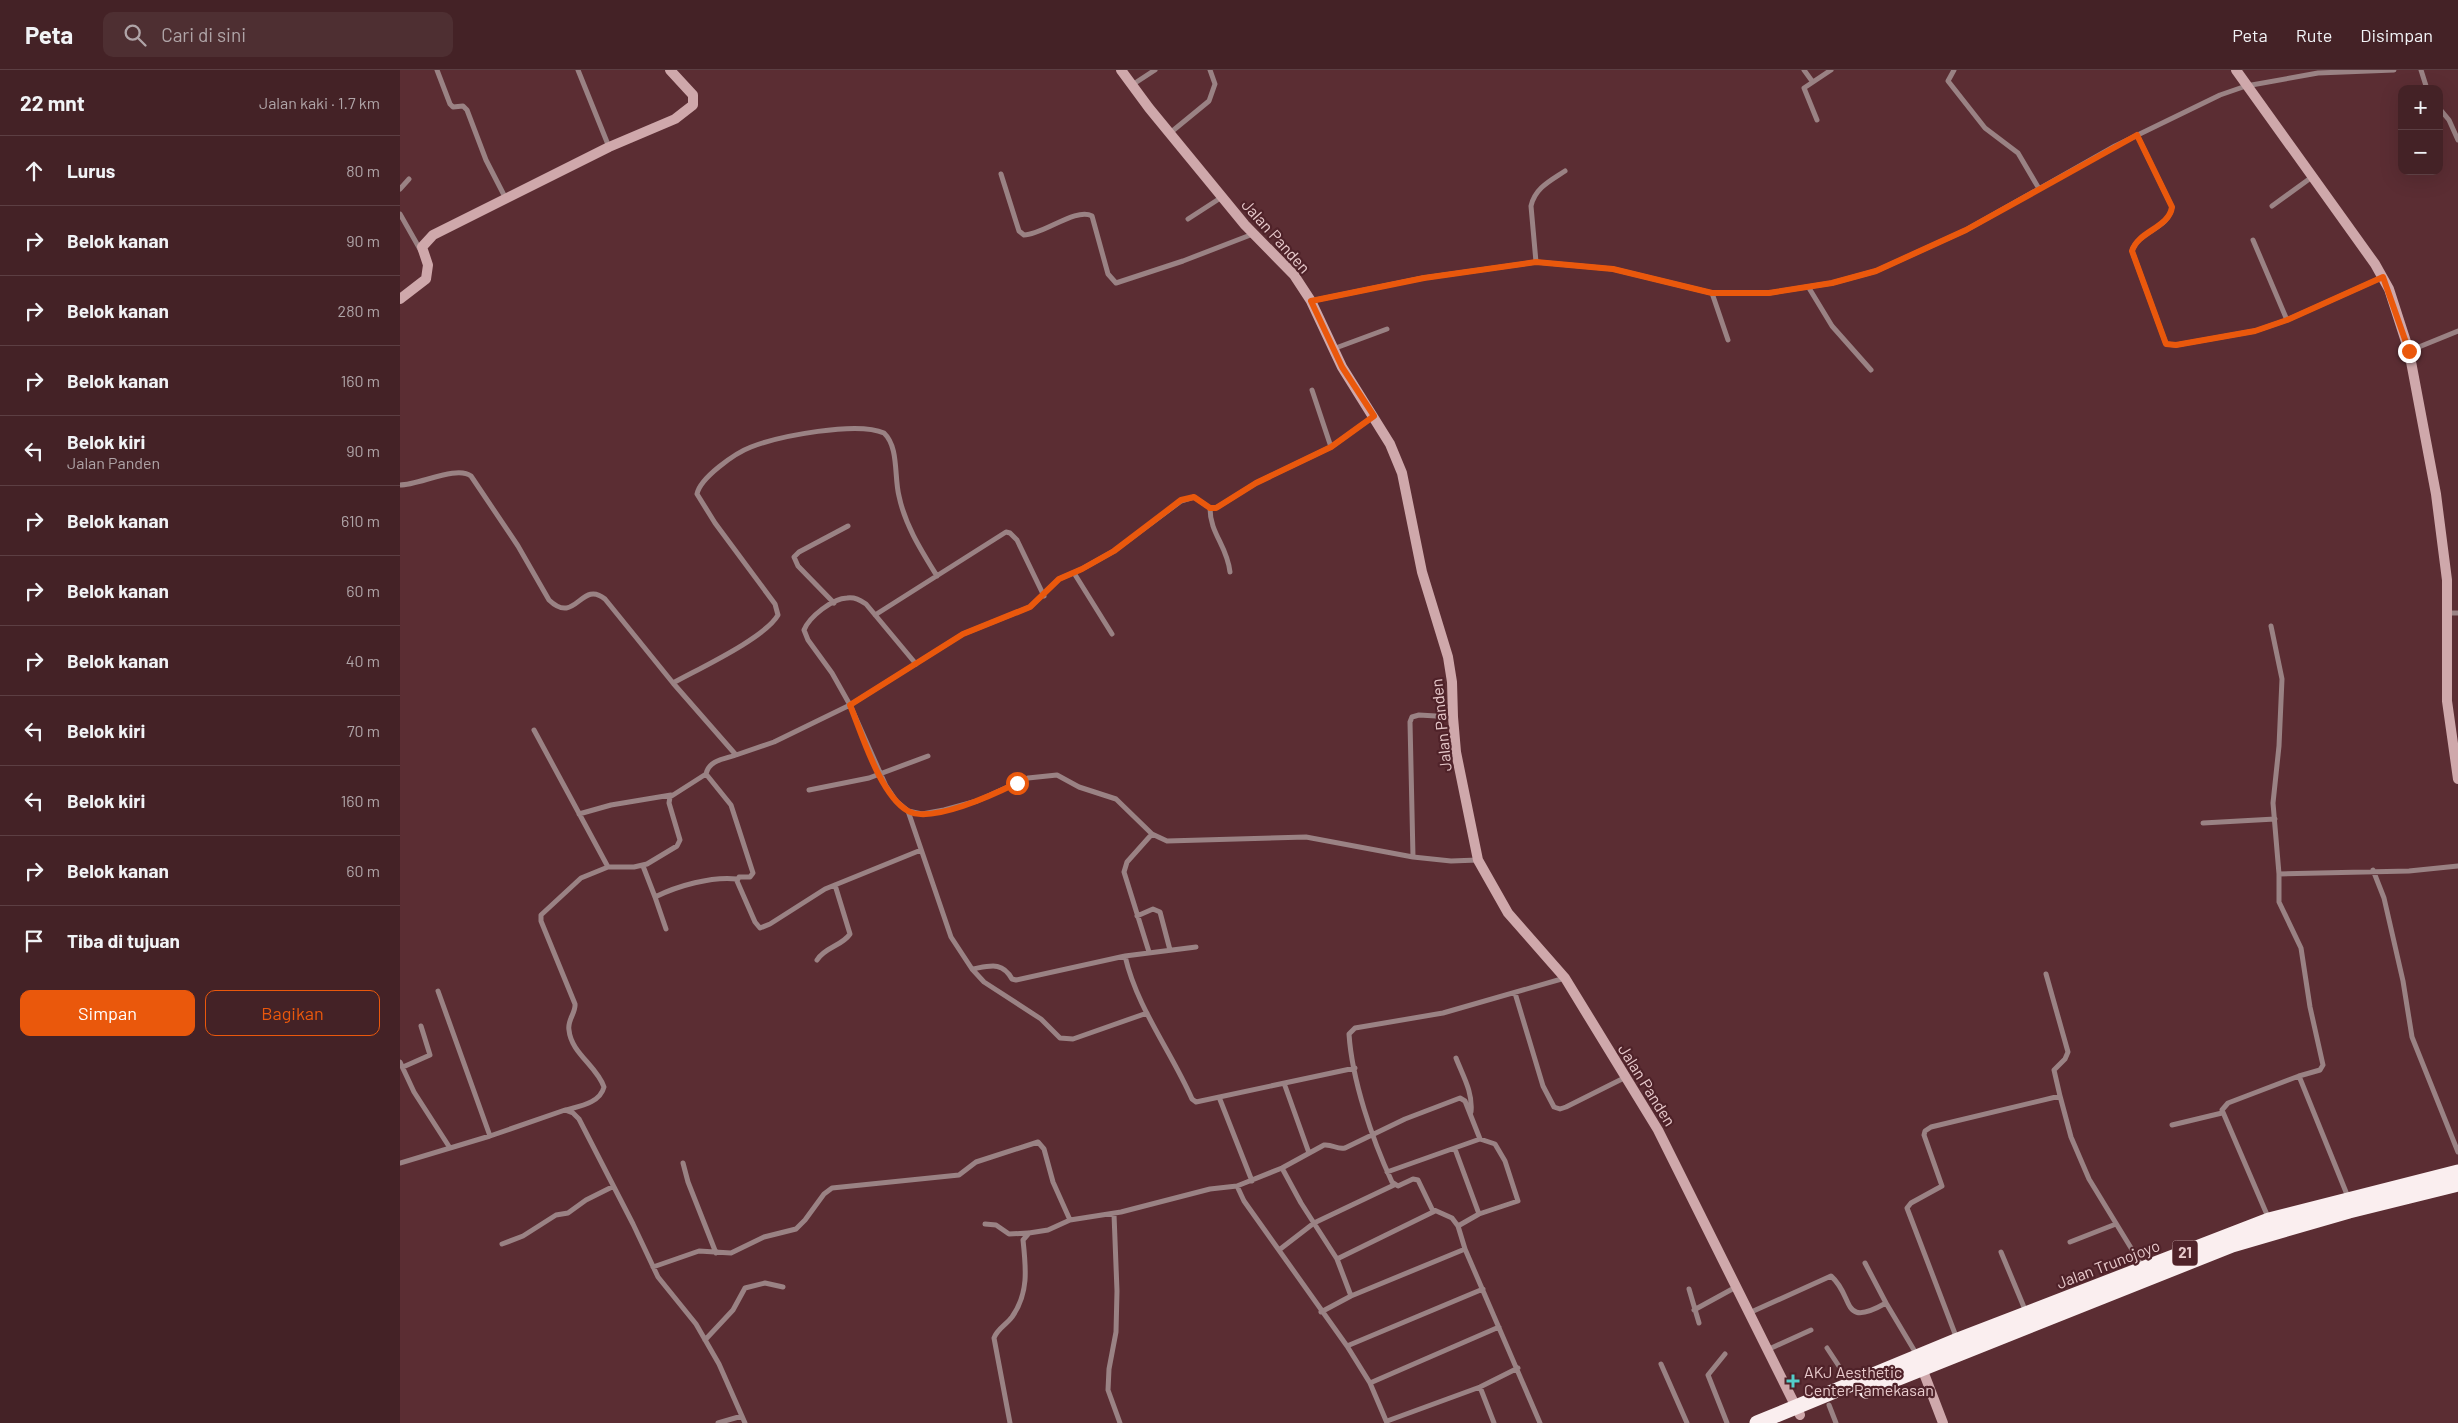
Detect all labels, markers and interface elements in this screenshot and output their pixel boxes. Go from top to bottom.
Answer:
search box [103,12,453,57]
text: Peta [25,20,73,49]
icon: search [121,21,149,49]
text: Cari di sini [161,23,246,46]
text: Peta [2232,24,2268,46]
text: Rute [2296,24,2332,46]
text: Disimpan [2360,24,2433,46]
map controls [2398,85,2443,175]
button: + [2398,85,2443,130]
text: 22 mnt [20,90,85,115]
text: Jalan kaki · 1.7 km [259,93,380,112]
button: − [2398,130,2443,175]
icon: ahead [20,157,48,185]
text: Lurus [67,159,115,182]
text: 80 m [346,161,380,180]
street label: Jalan Panden [1238,195,1315,277]
icon: right [20,227,48,255]
text: Belok kanan [67,229,169,252]
text: 90 m [346,231,380,250]
icon: right [20,297,48,325]
text: Belok kanan [67,299,169,322]
text: 280 m [338,301,380,320]
route end [2398,340,2421,363]
icon: right [20,367,48,395]
text: Belok kanan [67,369,169,392]
text: 160 m [341,371,380,390]
text: Belok kiri [67,430,145,453]
icon: left [20,437,48,465]
text: 90 m [346,441,380,460]
text: Jalan Panden [67,453,160,472]
icon: right [20,507,48,535]
text: Belok kanan [67,509,169,532]
text: 610 m [341,511,380,530]
icon: right [20,577,48,605]
text: Belok kanan [67,579,169,602]
text: 60 m [346,581,380,600]
icon: right [20,647,48,675]
text: Belok kanan [67,649,169,672]
text: 40 m [346,651,380,670]
street label: Jalan Panden [1426,678,1455,772]
icon: left [20,717,48,745]
text: Belok kiri [67,719,145,742]
text: 70 m [347,721,380,740]
route start [1006,772,1029,795]
icon: left [20,787,48,815]
text: Belok kiri [67,789,145,812]
text: 160 m [341,791,380,810]
icon: right [20,857,48,885]
text: Belok kanan [67,859,169,882]
text: 60 m [346,861,380,880]
icon: arrive [20,927,48,955]
text: Tiba di tujuan [67,929,180,952]
button: Simpan [20,990,195,1036]
button: Bagikan [205,990,380,1036]
street label: Jalan Panden [1615,1040,1680,1129]
street label: Jalan Trunojoyo [2053,1235,2162,1292]
road number: 21 [2172,1240,2198,1266]
place label: AKJ Aesthetic Center Pamekasan [1804,1362,1934,1399]
marker: AKJ Aesthetic Center Pamekasan [1786,1374,1800,1388]

